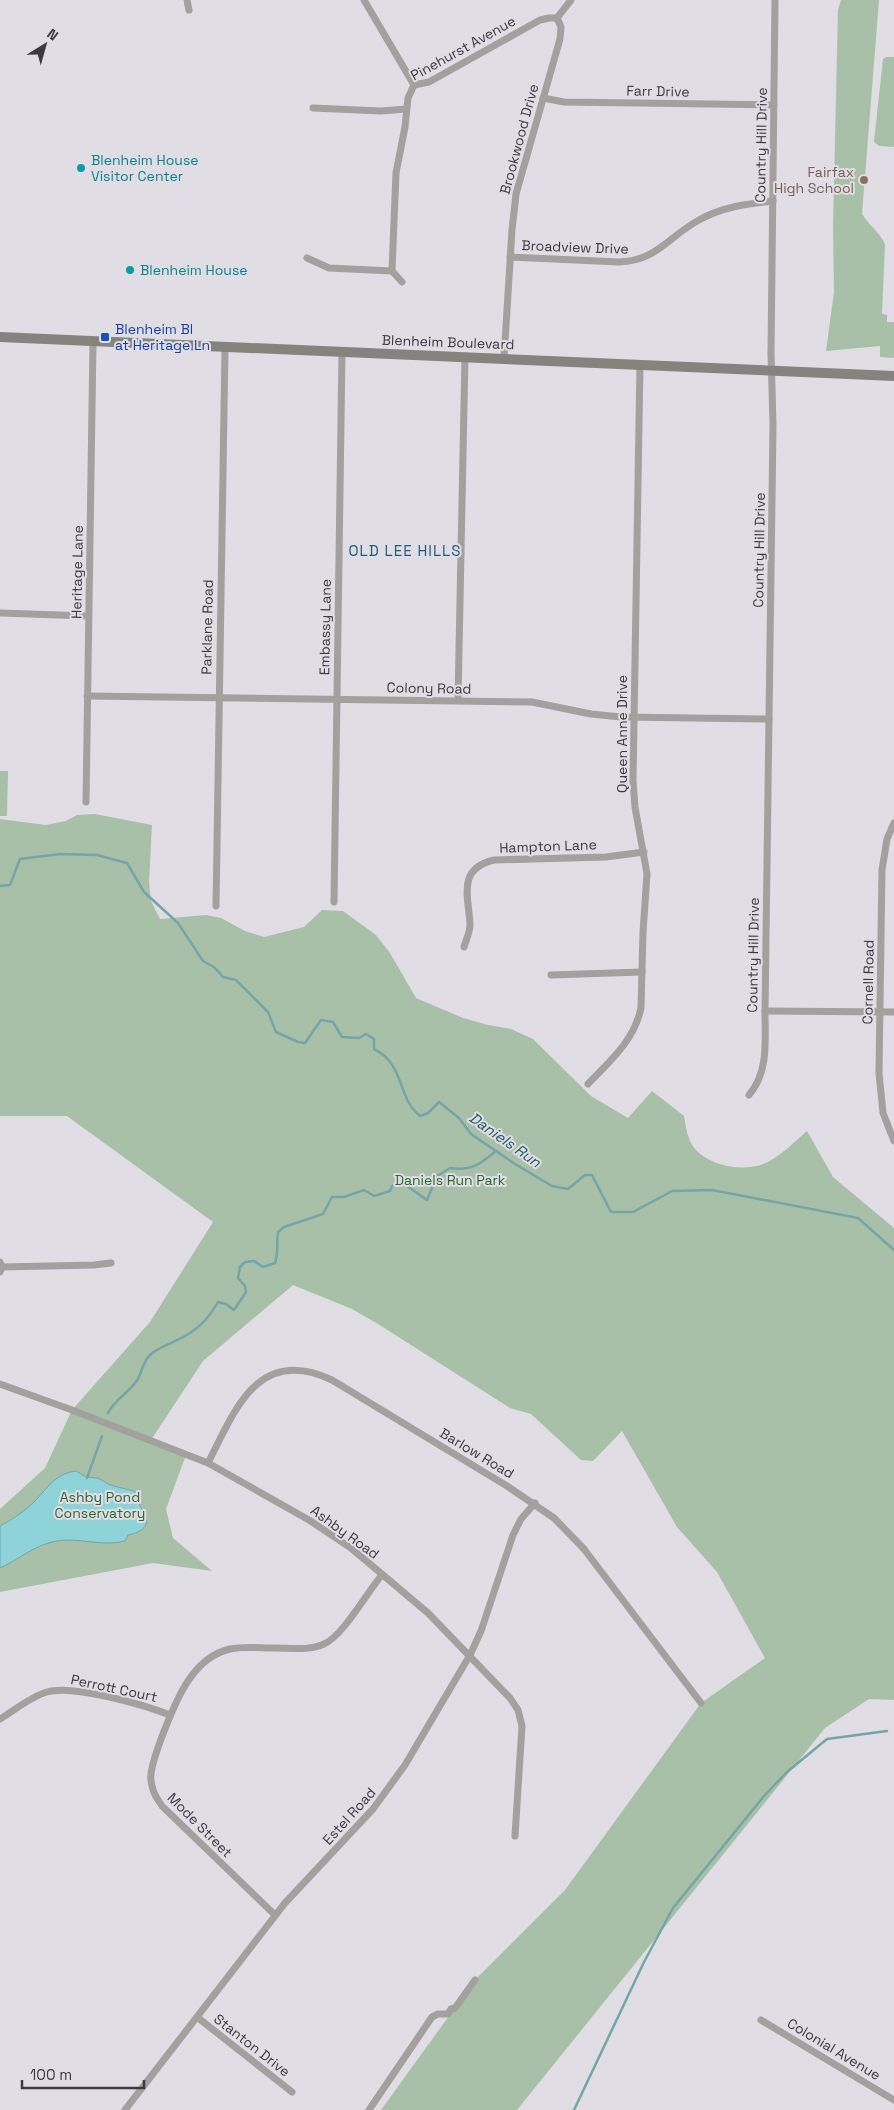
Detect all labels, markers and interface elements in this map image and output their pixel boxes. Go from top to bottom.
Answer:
street label: Pinehurst Avenue [407,12,519,84]
north arrow [20,20,70,70]
text: N [44,25,62,45]
street label: Farr Drive [626,81,690,101]
street label: Brookwood Drive [496,82,542,196]
street label: Country Hill Drive [751,87,771,203]
place label: Blenheim House Visitor Center [91,151,199,185]
marker: Blenheim House Visitor Center [75,162,87,174]
place label: Fairfax High School [774,163,854,197]
marker: Fairfax High School [858,174,870,186]
street label: Broadview Drive [521,236,629,258]
place label: Blenheim House [140,261,248,279]
marker: Blenheim House [124,264,136,276]
place label: Blenheim Bl at Heritage Ln [115,320,210,354]
marker: Blenheim Bl at Heritage Ln [99,331,111,343]
street label: Blenheim Boulevard [381,331,515,353]
street label: Country Hill Drive [749,492,769,608]
street label: Heritage Lane [67,525,87,619]
district label: OLD LEE HILLS [348,541,462,560]
street label: Parklane Road [197,579,217,675]
street label: Embassy Lane [315,579,335,675]
street label: Queen Anne Drive [613,675,631,793]
street label: Colony Road [386,678,472,698]
street label: Hampton Lane [499,835,597,857]
street label: Country Hill Drive [743,897,763,1013]
street label: Cornell Road [858,940,878,1024]
water label: Daniels Run [466,1108,546,1172]
park label: Daniels Run Park [395,1171,506,1189]
street label: Barlow Road [436,1424,518,1482]
park label: Ashby Pond Conservatory [55,1488,145,1522]
street label: Ashby Road [307,1501,383,1563]
street label: Perrott Court [69,1670,159,1706]
street label: Estel Road [319,1784,379,1848]
street label: Mode Street [164,1789,236,1861]
street label: Stanton Drive [210,2010,294,2080]
street label: Colonial Avenue [784,2014,884,2084]
scale bar [22,2058,145,2090]
text: 100 m [30,2065,72,2084]

